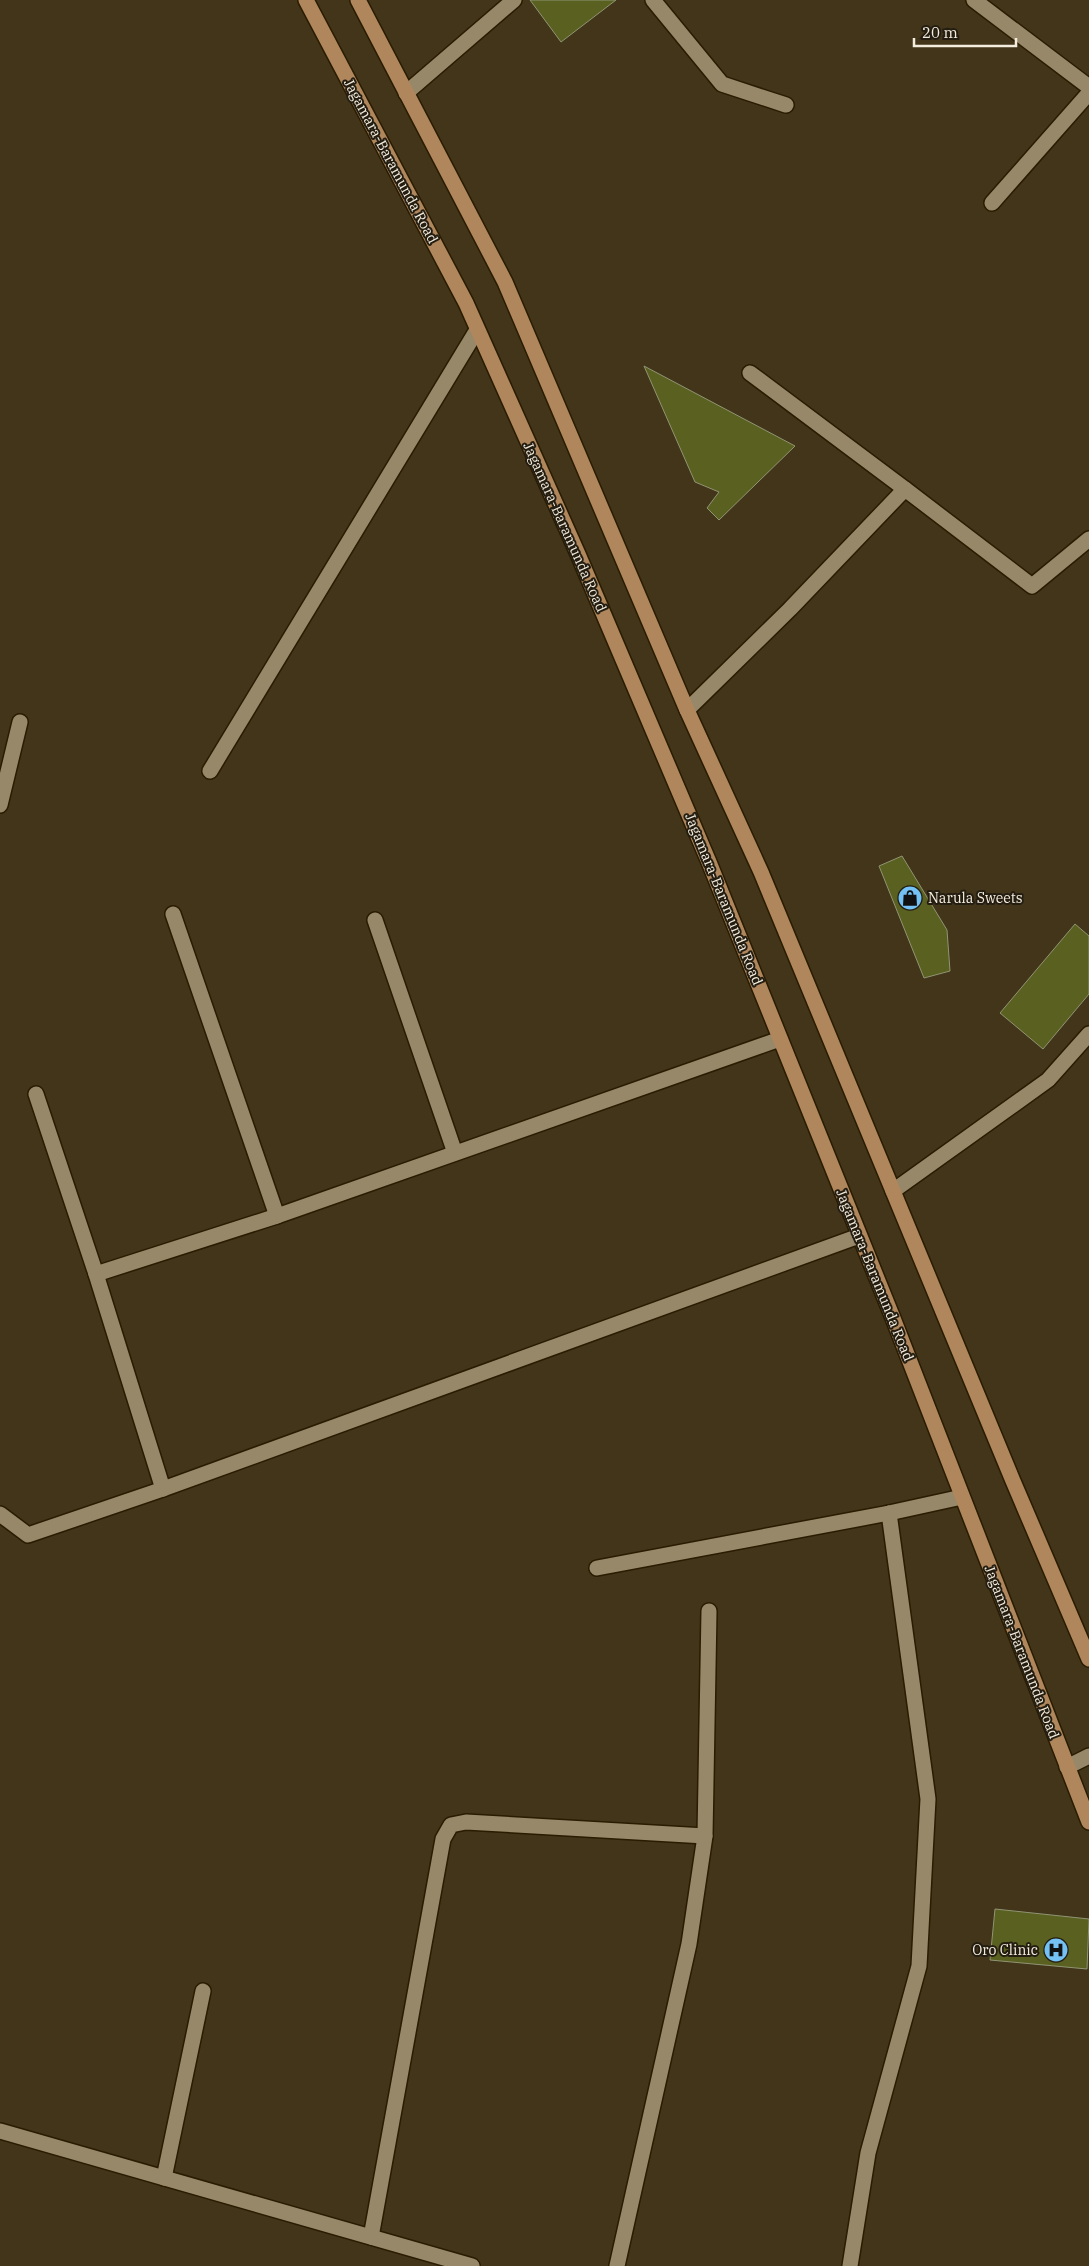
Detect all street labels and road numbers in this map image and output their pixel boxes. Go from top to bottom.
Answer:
street label: Jagamara-Baramunda Road [340,76,442,247]
street label: Jagamara-Baramunda Road [519,439,611,615]
street label: Jagamara-Baramunda Road [681,810,767,988]
street label: Jagamara-Baramunda Road [832,1186,918,1364]
street label: Jagamara-Baramunda Road [981,1563,1064,1742]

